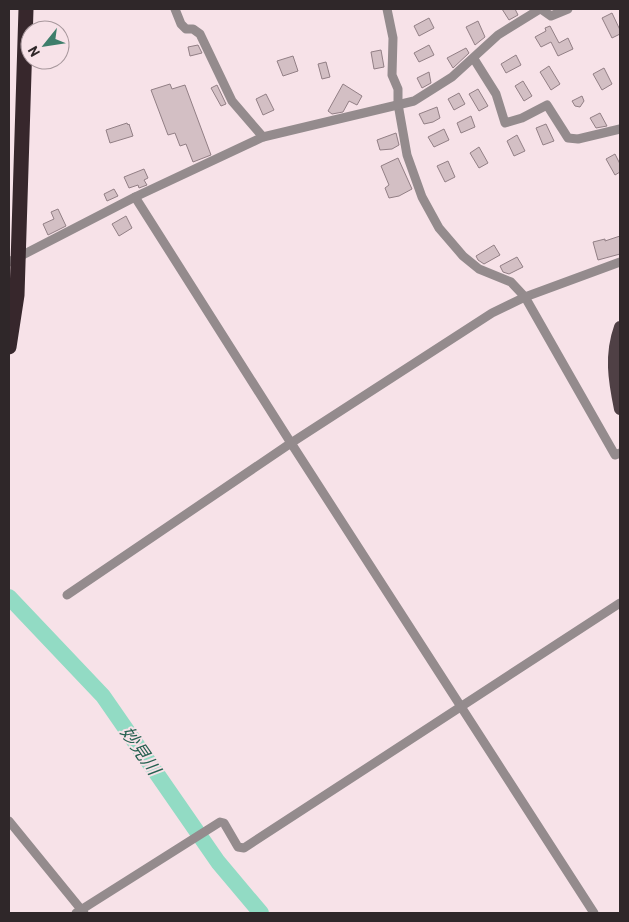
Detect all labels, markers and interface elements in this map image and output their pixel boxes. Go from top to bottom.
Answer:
north arrow [20,20,70,70]
text: N [24,43,43,60]
water label: 妙見川 [117,722,167,780]

